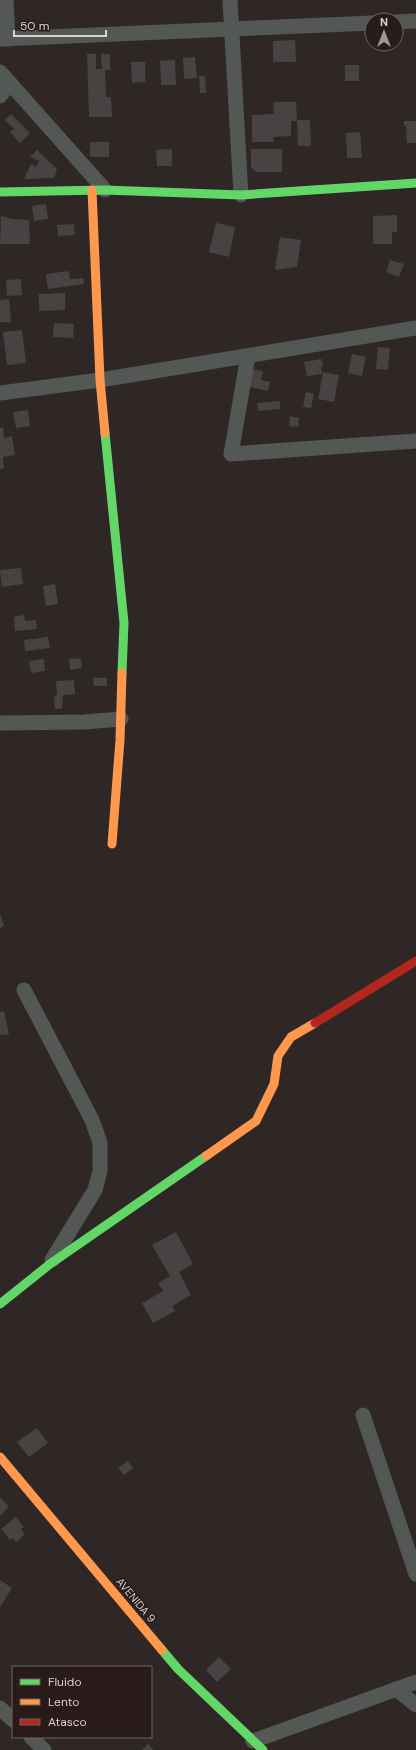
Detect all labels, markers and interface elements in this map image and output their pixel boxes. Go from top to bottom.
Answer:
scale bar [14,12,106,38]
north arrow [364,12,404,52]
text: N [380,15,388,29]
text: 50 m [20,18,49,34]
street label: AVENIDA 9 [113,1575,159,1625]
legend [12,1666,152,1738]
text: Fluido [48,1674,82,1690]
text: Lento [48,1694,79,1710]
text: Atasco [48,1714,87,1730]

